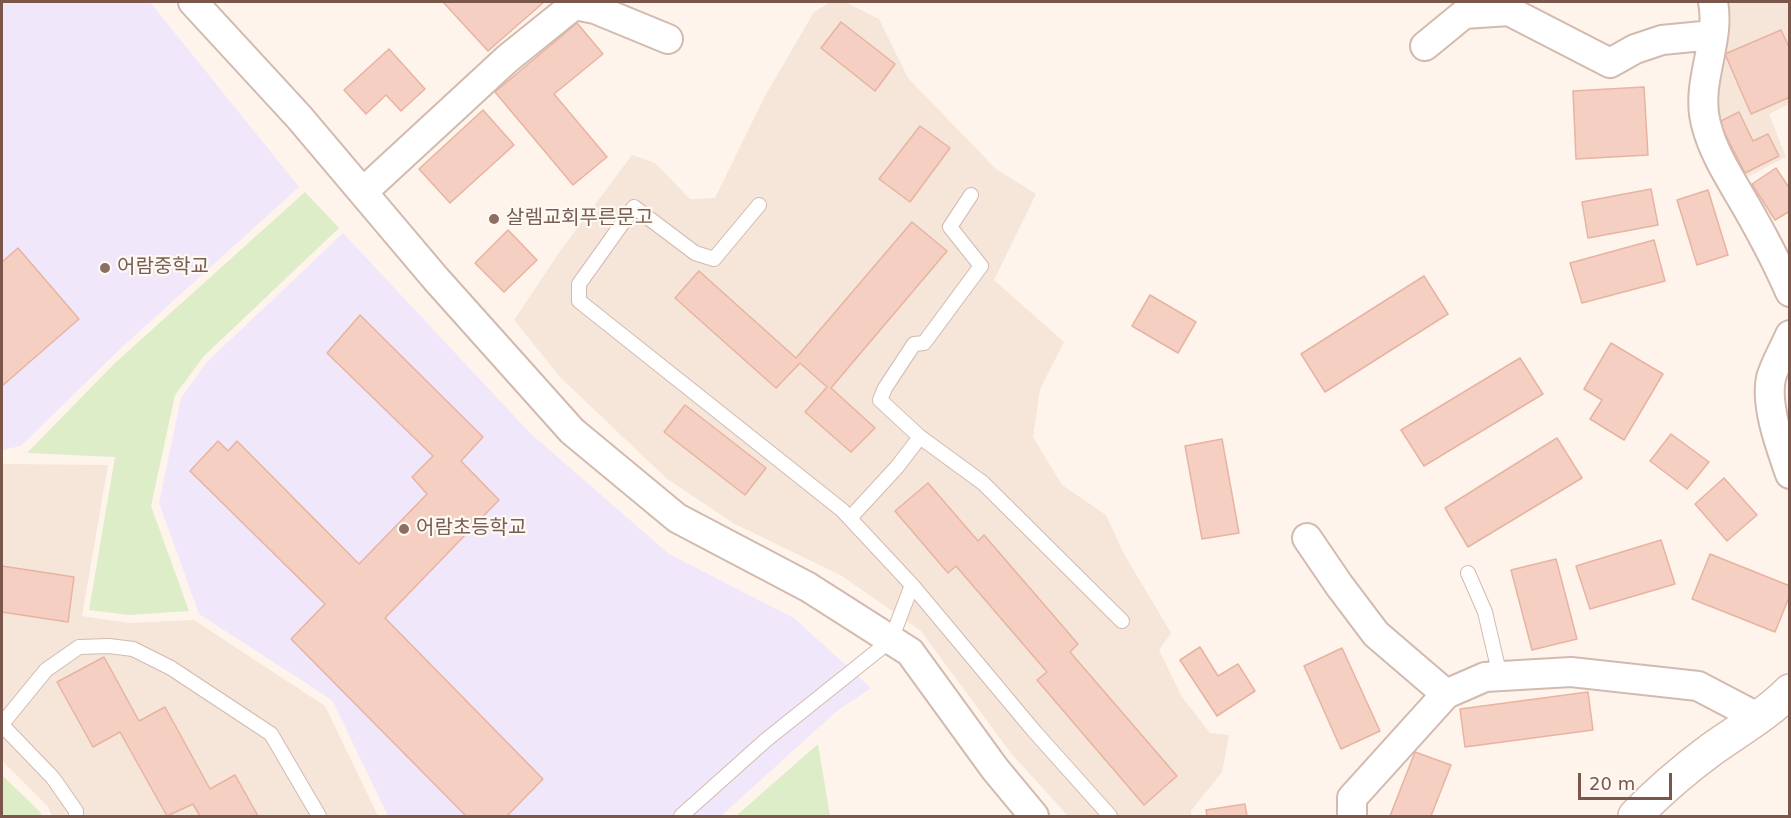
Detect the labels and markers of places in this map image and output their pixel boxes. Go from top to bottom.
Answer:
place label: 살렘교회푸른문고 [506,207,653,231]
marker: 살렘교회푸른문고 [487,212,501,226]
place label: 어람중학교 [117,256,209,280]
marker: 어람중학교 [98,261,112,275]
place label: 어람초등학교 [416,517,526,541]
marker: 어람초등학교 [397,522,411,536]

